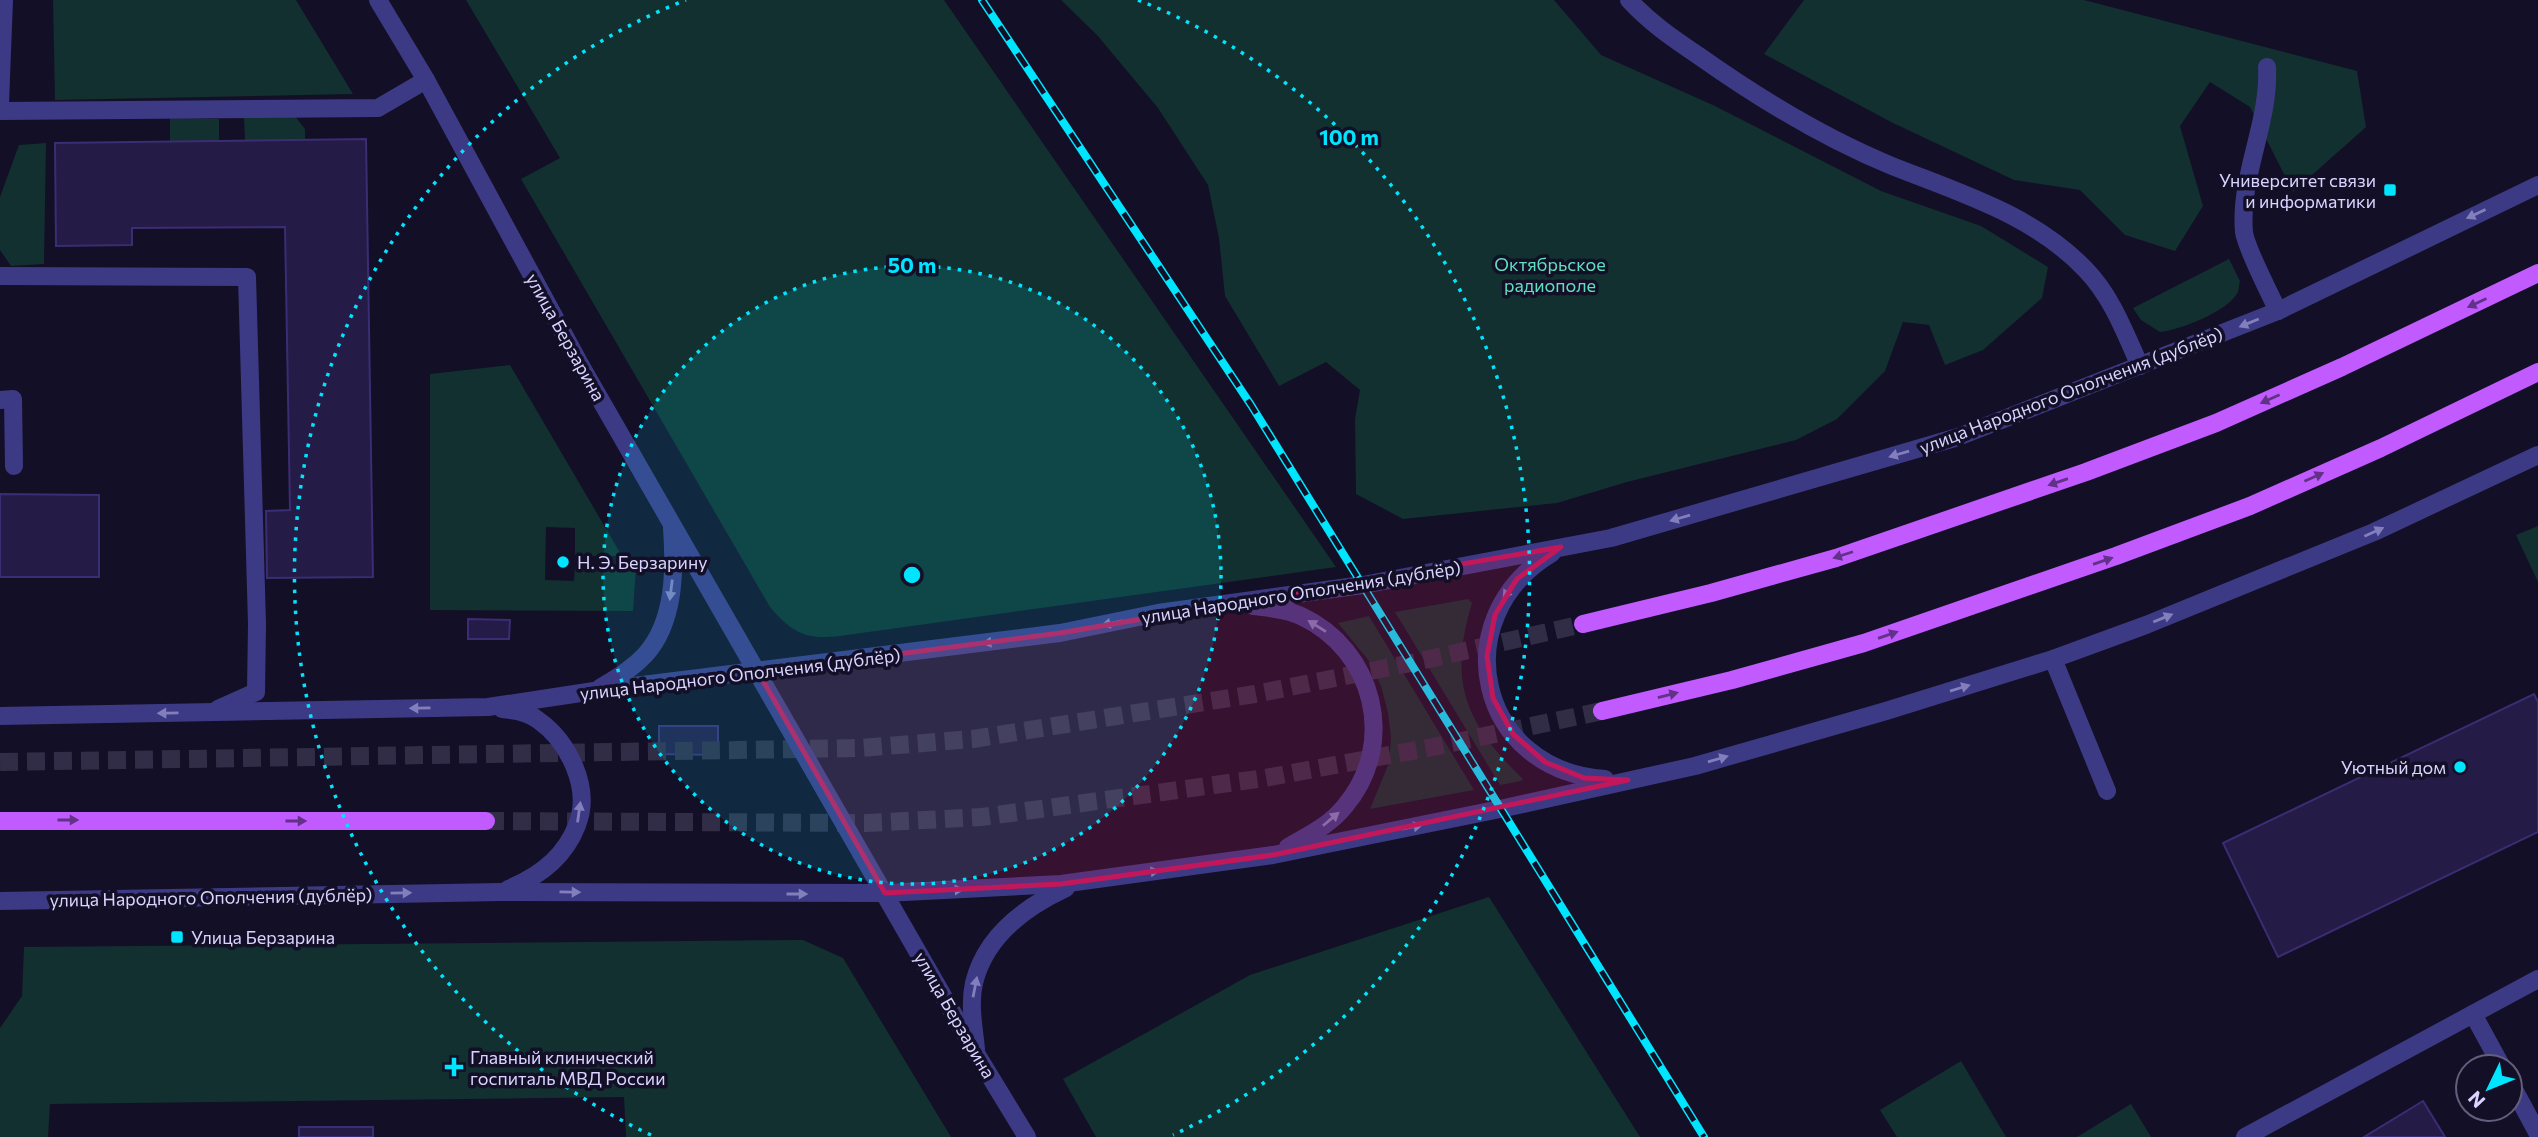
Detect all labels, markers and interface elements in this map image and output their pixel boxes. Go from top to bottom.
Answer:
text: 100 m [1319,124,1379,149]
place label: Университет связи и информатики [2219,169,2376,212]
marker: Университет связи и информатики [2382,182,2398,198]
one-way arrow [2466,208,2486,219]
text: 50 m [888,252,936,277]
park label: Октябрьское радиополе [1494,253,1606,296]
street label: улица Берзарина [522,269,610,405]
one-way arrow [2467,297,2487,309]
one-way arrow [2239,317,2260,328]
street label: улица Народного Ополчения (дублёр) [1916,322,2226,458]
one-way arrow [2260,393,2280,405]
one-way arrow [1887,449,1909,460]
one-way arrow [2304,472,2325,483]
one-way arrow [2048,477,2069,488]
one-way arrow [1670,513,1691,523]
one-way arrow [2364,526,2384,538]
one-way arrow [1832,550,1853,561]
place label: Н. Э. Берзарину [577,551,708,573]
marker: Н. Э. Берзарину [555,554,571,570]
one-way arrow [2092,555,2113,566]
street label: улица Народного Ополчения (дублёр) [1140,556,1462,628]
centre of rings [900,563,924,587]
one-way arrow [666,579,677,601]
one-way arrow [1502,581,1516,599]
one-way arrow [2153,613,2174,624]
one-way arrow [1101,617,1123,628]
one-way arrow [1308,619,1327,632]
one-way arrow [1877,629,1898,640]
one-way arrow [982,637,1004,648]
street label: улица Народного Ополчения (дублёр) [578,643,902,705]
one-way arrow [1949,682,1970,693]
one-way arrow [1657,690,1679,701]
one-way arrow [409,702,431,714]
one-way arrow [157,707,179,718]
one-way arrow [1708,754,1729,764]
place label: Уютный дом [2341,756,2446,778]
marker: Уютный дом [2452,759,2468,775]
one-way arrow [574,801,585,823]
one-way arrow [1322,812,1340,827]
one-way arrow [57,814,79,826]
one-way arrow [285,815,307,827]
one-way arrow [1401,821,1423,832]
one-way arrow [1139,866,1161,877]
street label: улица Народного Ополчения (дублёр) [49,883,373,911]
one-way arrow [943,884,965,895]
one-way arrow [559,886,581,898]
one-way arrow [390,888,412,899]
one-way arrow [786,888,808,900]
place label: Улица Берзарина [191,926,335,948]
marker: Улица Берзарина [169,929,185,945]
street label: улица Берзарина [910,948,1000,1082]
one-way arrow [970,976,981,998]
place label: Главный клинический госпиталь МВД России [470,1046,665,1089]
north arrow [2454,1053,2524,1123]
marker: Главный клинический госпиталь МВД России [444,1057,464,1077]
text: N [2463,1087,2489,1113]

